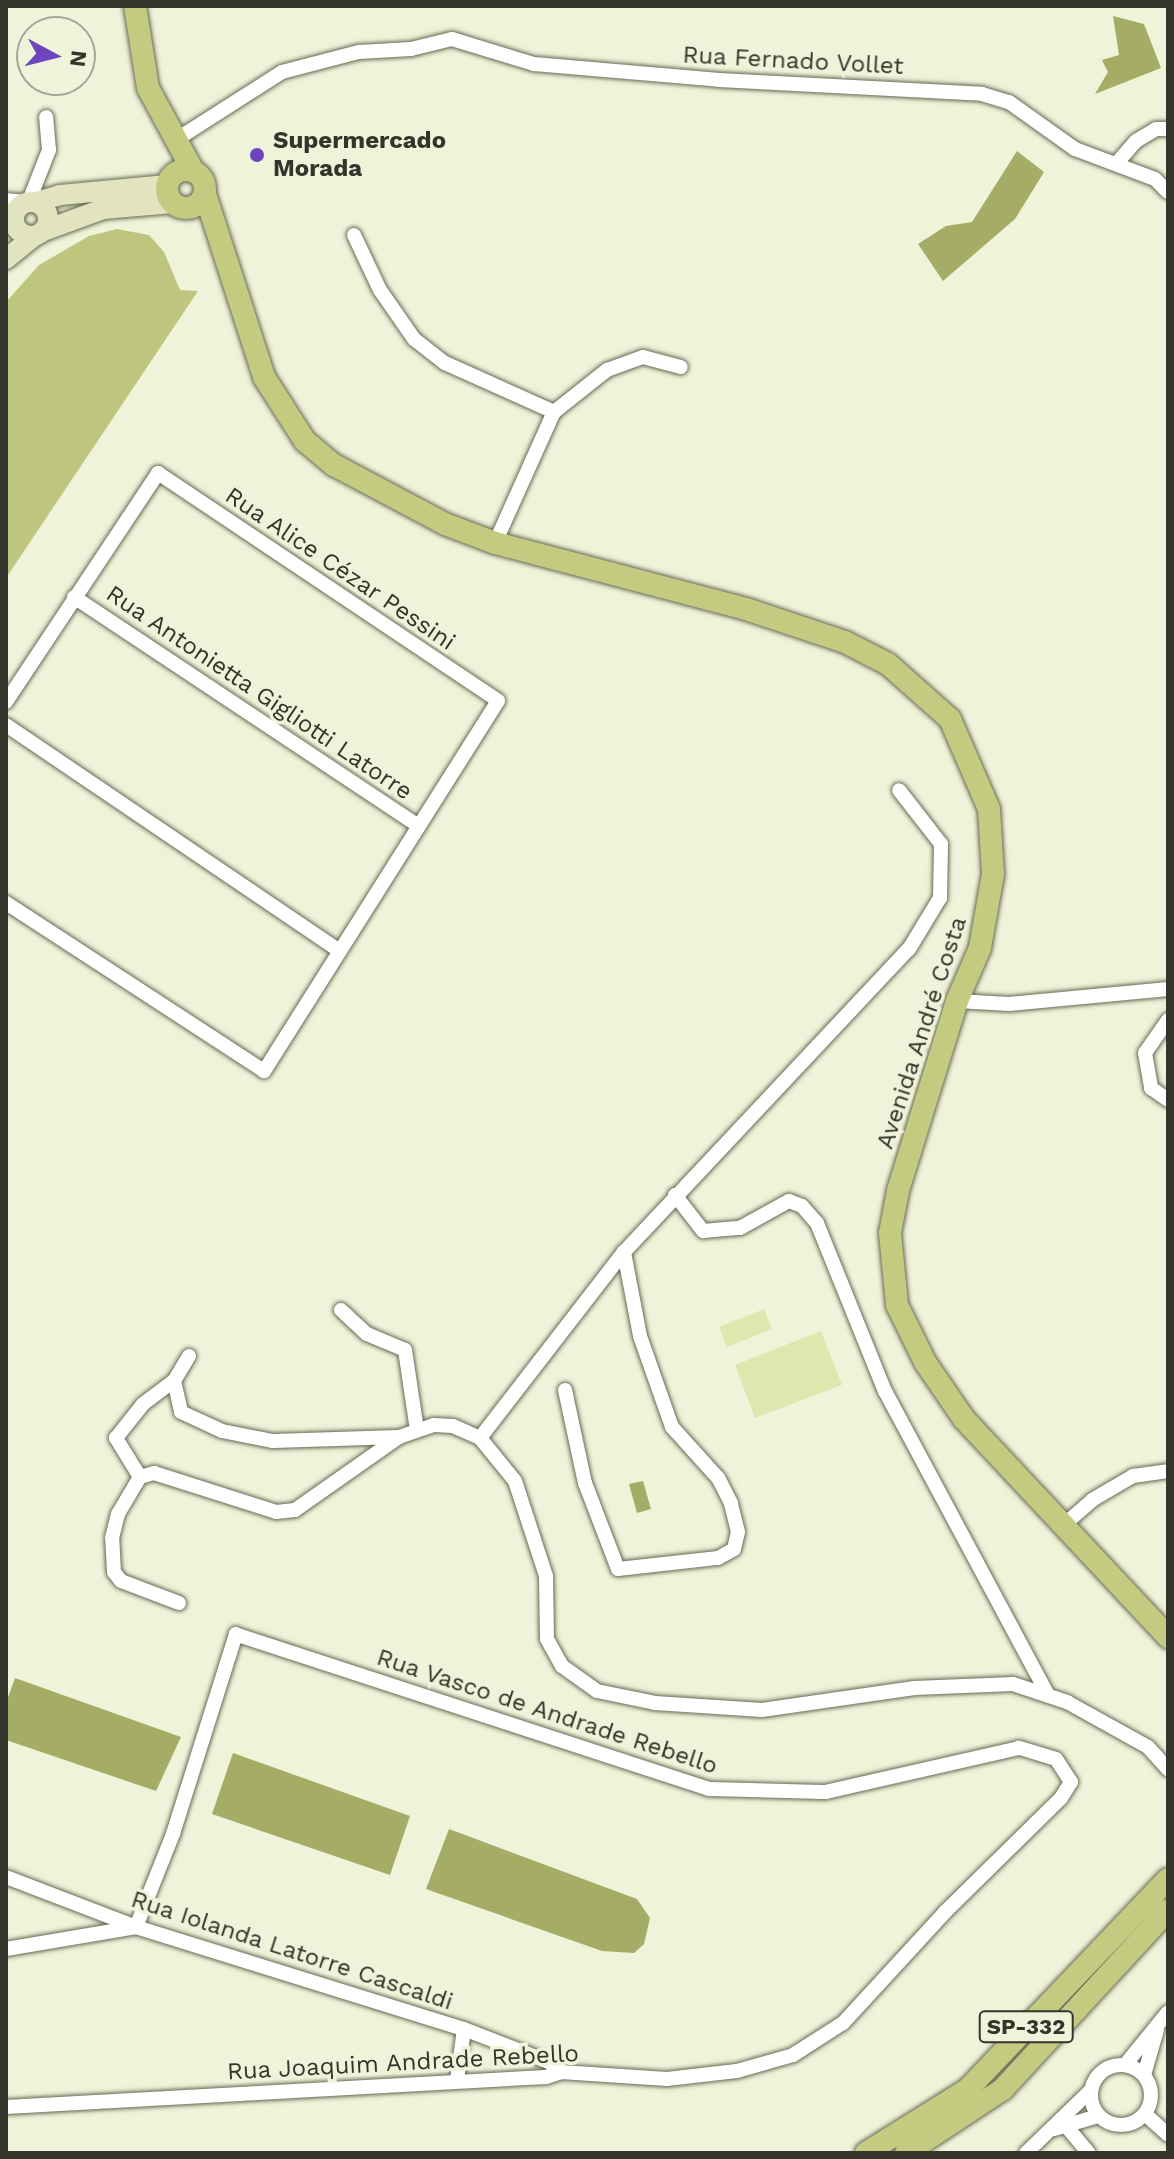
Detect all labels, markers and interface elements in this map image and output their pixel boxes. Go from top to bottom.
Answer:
north arrow [16,16,96,96]
street label: Rua Fernado Vollet [681,41,905,81]
text: N [65,49,92,68]
place label: Supermercado Morada [273,127,446,183]
marker: Supermercado Morada [248,146,266,164]
street label: Rua Alice Cézar Pessini [219,481,461,657]
street label: Rua Antonietta Gigliotti Latorre [100,579,418,807]
street label: Avenida André Costa [871,913,973,1153]
street label: Rua Vasco de Andrade Rebello [372,1643,722,1781]
street label: Rua Iolanda Latorre Cascaldi [127,1885,457,2017]
road number: SP-332 [978,2009,1074,2045]
street label: Rua Joaquim Andrade Rebello [225,2039,581,2087]

